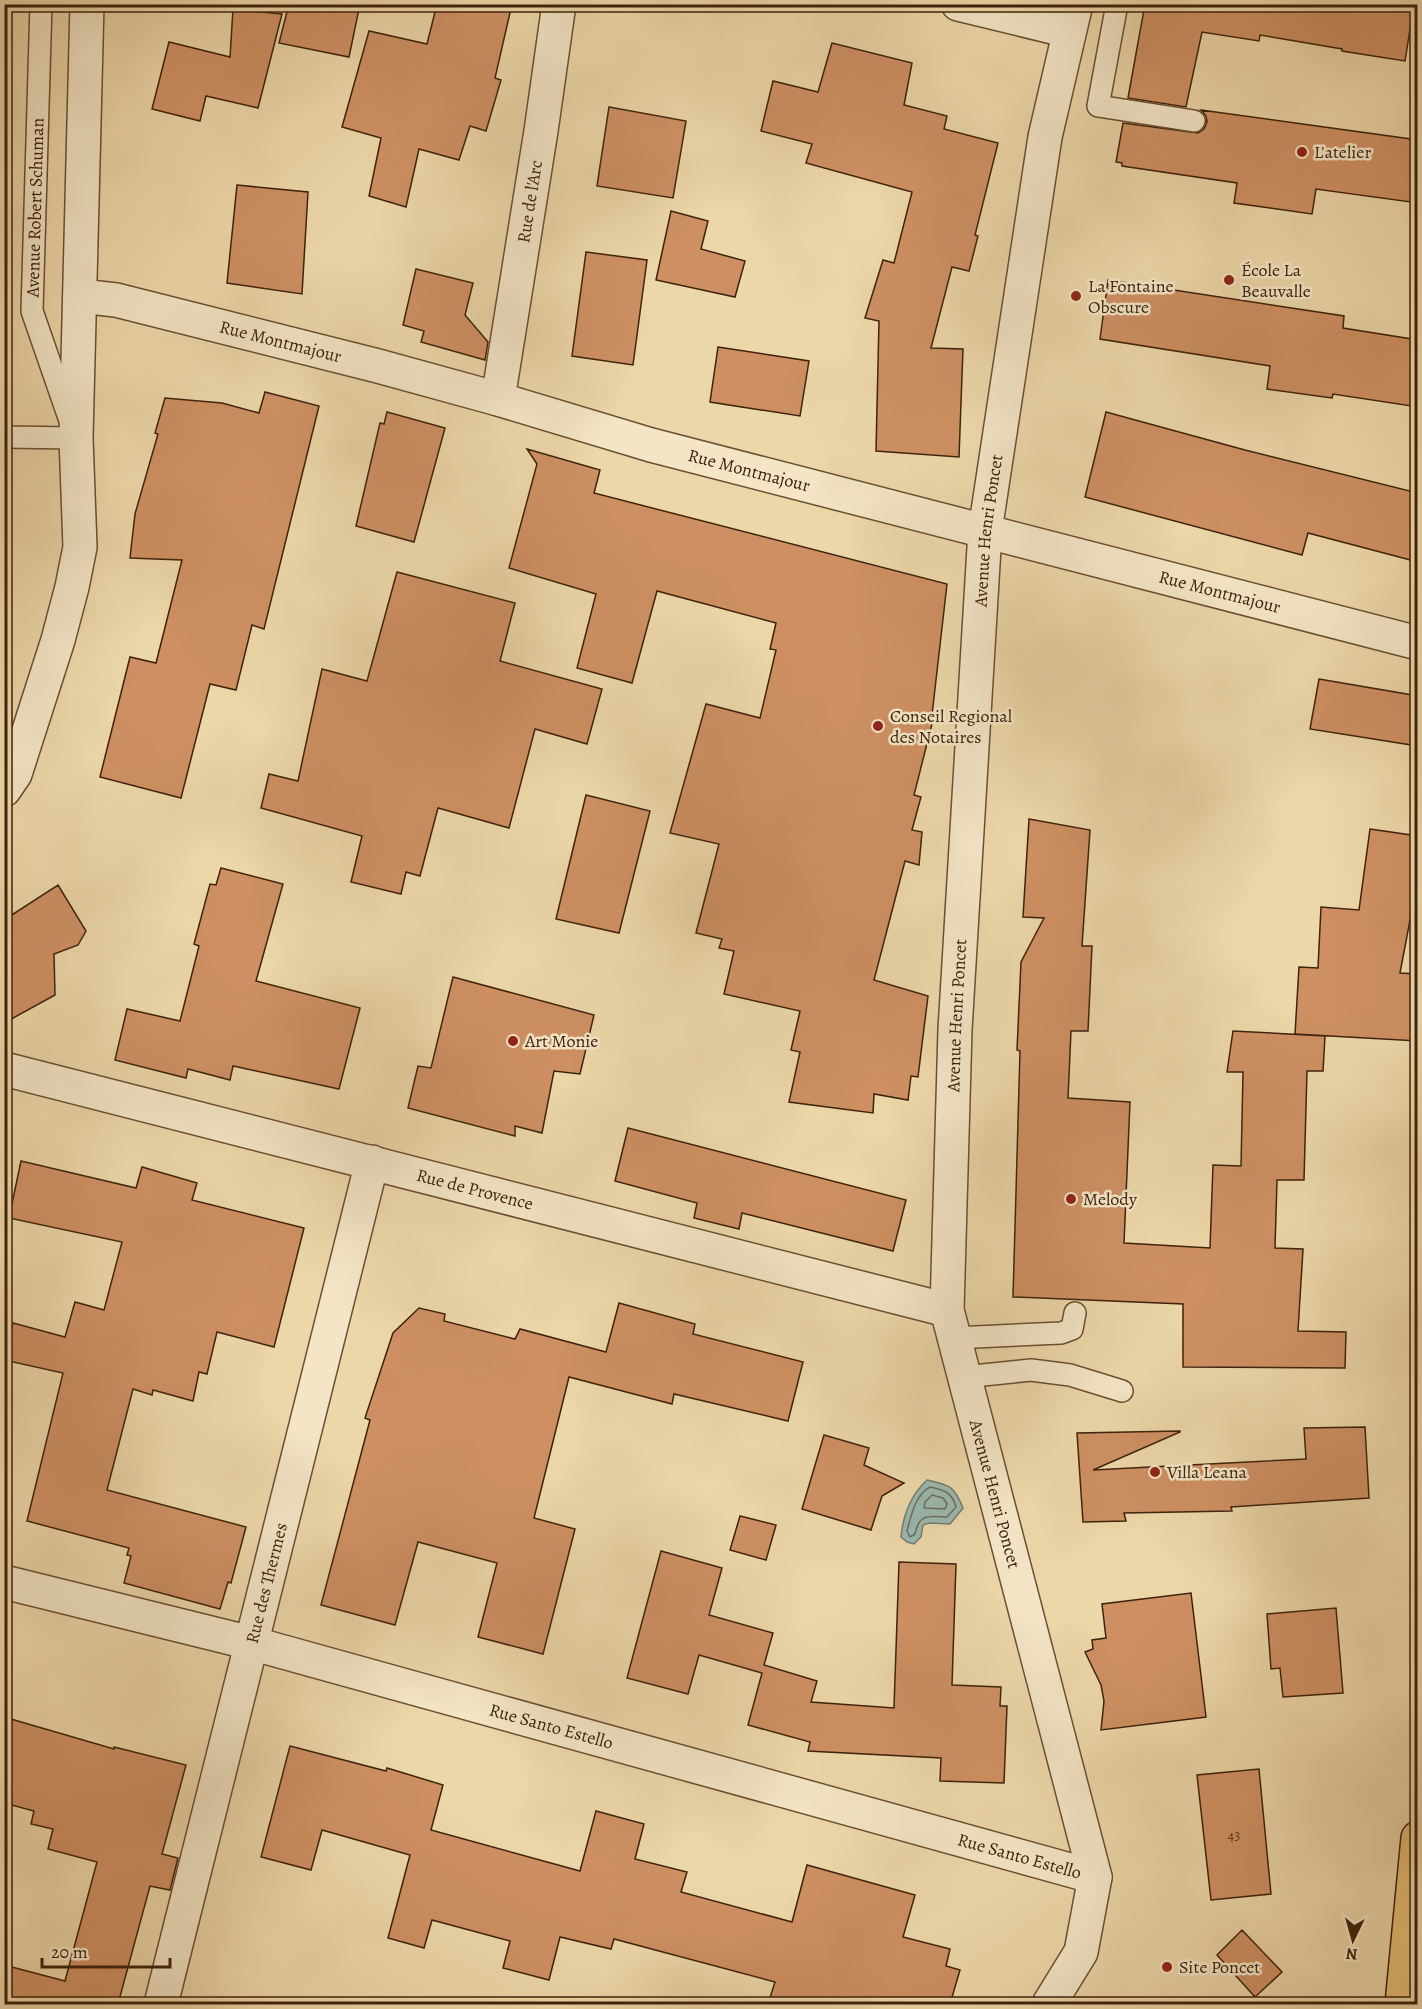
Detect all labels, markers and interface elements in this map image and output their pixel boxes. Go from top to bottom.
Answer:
street label: Avenue Robert Schuman [20,117,50,299]
place label: L'atelier [1314,140,1371,164]
marker: L'atelier [1295,145,1309,159]
street label: Rue de l'Arc [511,158,548,245]
place label: École La Beauvalle [1241,258,1311,303]
marker: École La Beauvalle [1222,273,1236,287]
place label: La Fontaine Obscure [1088,274,1174,319]
marker: La Fontaine Obscure [1069,289,1083,303]
street label: Rue Montmajour [217,315,344,368]
street label: Rue Montmajour [686,443,813,498]
street label: Avenue Henri Poncet [968,453,1009,609]
street label: Rue Montmajour [1156,565,1283,619]
place label: Conseil Regional des Notaires [890,704,1013,749]
marker: Conseil Regional des Notaires [871,719,885,733]
street label: Avenue Henri Poncet [941,938,972,1093]
place label: Art Monie [524,1029,598,1053]
marker: Art Monie [506,1034,520,1048]
street label: Rue de Provence [414,1163,536,1216]
place label: Melody [1083,1187,1138,1211]
marker: Melody [1064,1192,1078,1206]
street label: Avenue Henri Poncet [963,1416,1026,1571]
place label: Villa Leana [1166,1460,1248,1484]
marker: Villa Leana [1148,1465,1162,1479]
street label: Rue des Thermes [240,1520,293,1646]
street label: Rue Santo Estello [487,1698,616,1755]
house number: 43 [1227,1825,1241,1845]
street label: Rue Santo Estello [955,1827,1084,1885]
north arrow [1323,1910,1383,1970]
scale bar [42,1931,170,1969]
text: 20 m [51,1940,88,1964]
text: N [1345,1942,1359,1965]
place label: Site Poncet [1179,1955,1260,1979]
marker: Site Poncet [1160,1960,1174,1974]

